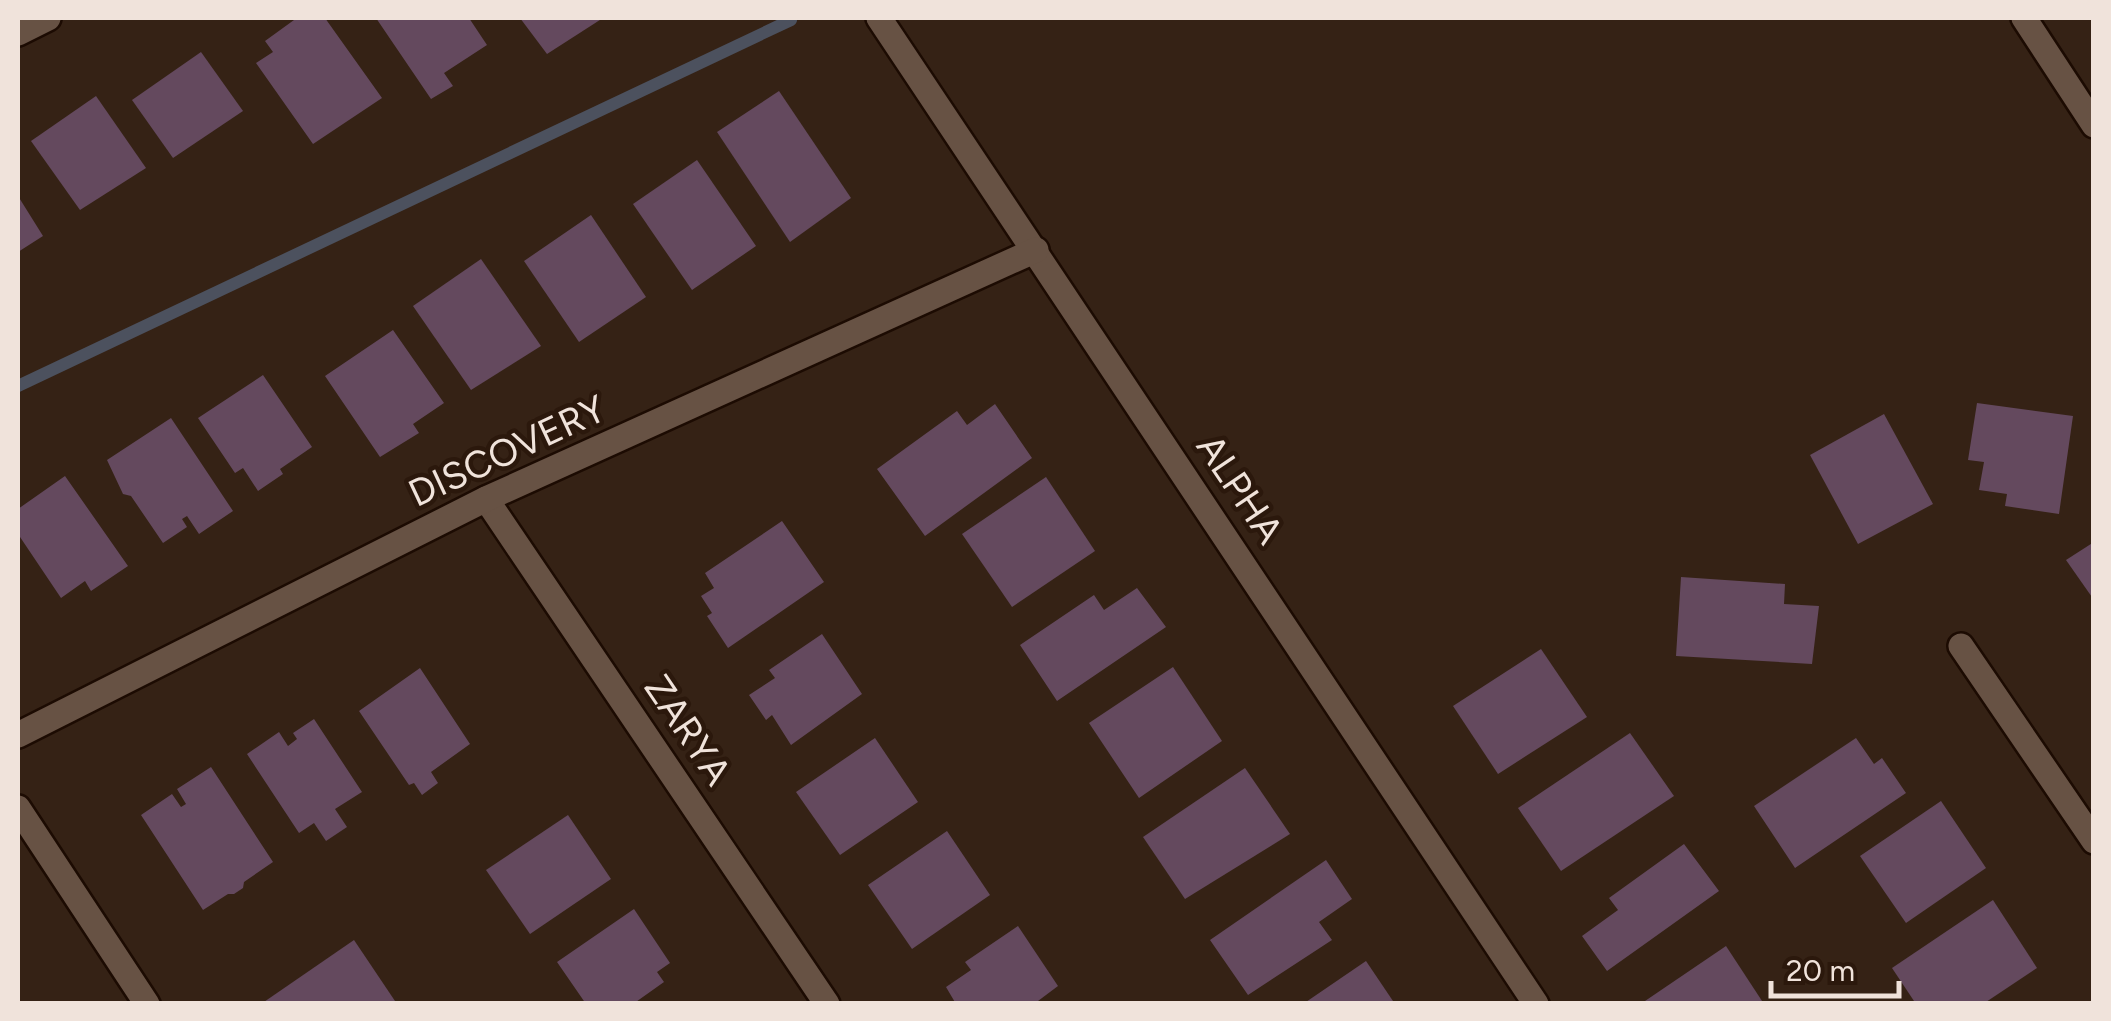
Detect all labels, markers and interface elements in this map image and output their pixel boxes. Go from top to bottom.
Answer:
street label: DISCOVERY [401,385,613,517]
street label: ALPHA [1187,426,1293,553]
street label: ZARYA [635,666,741,794]
scale bar [1771,936,1898,998]
text: 20 m [1786,952,1855,989]

